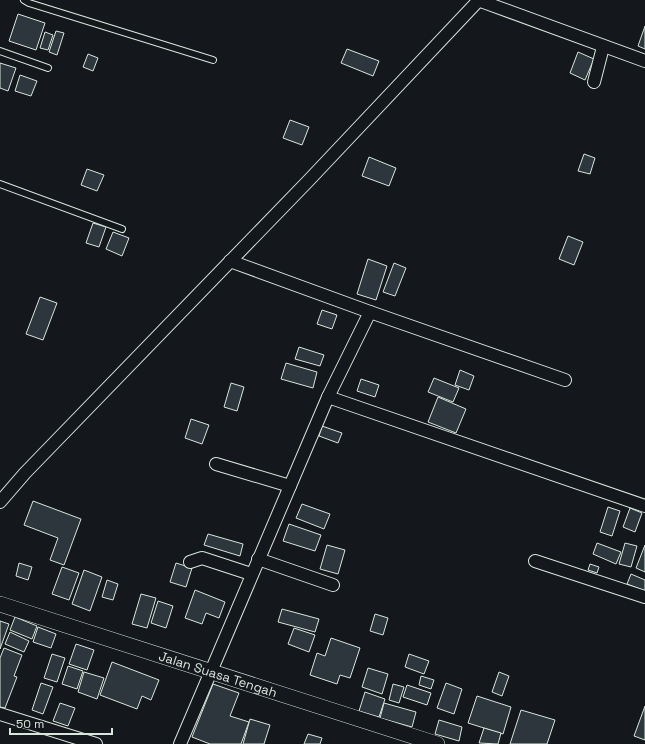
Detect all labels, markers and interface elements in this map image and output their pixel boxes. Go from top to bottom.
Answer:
street label: Jalan Suasa Tengah [157,647,279,701]
scale bar [10,710,112,736]
text: 50 m [16,716,44,732]

